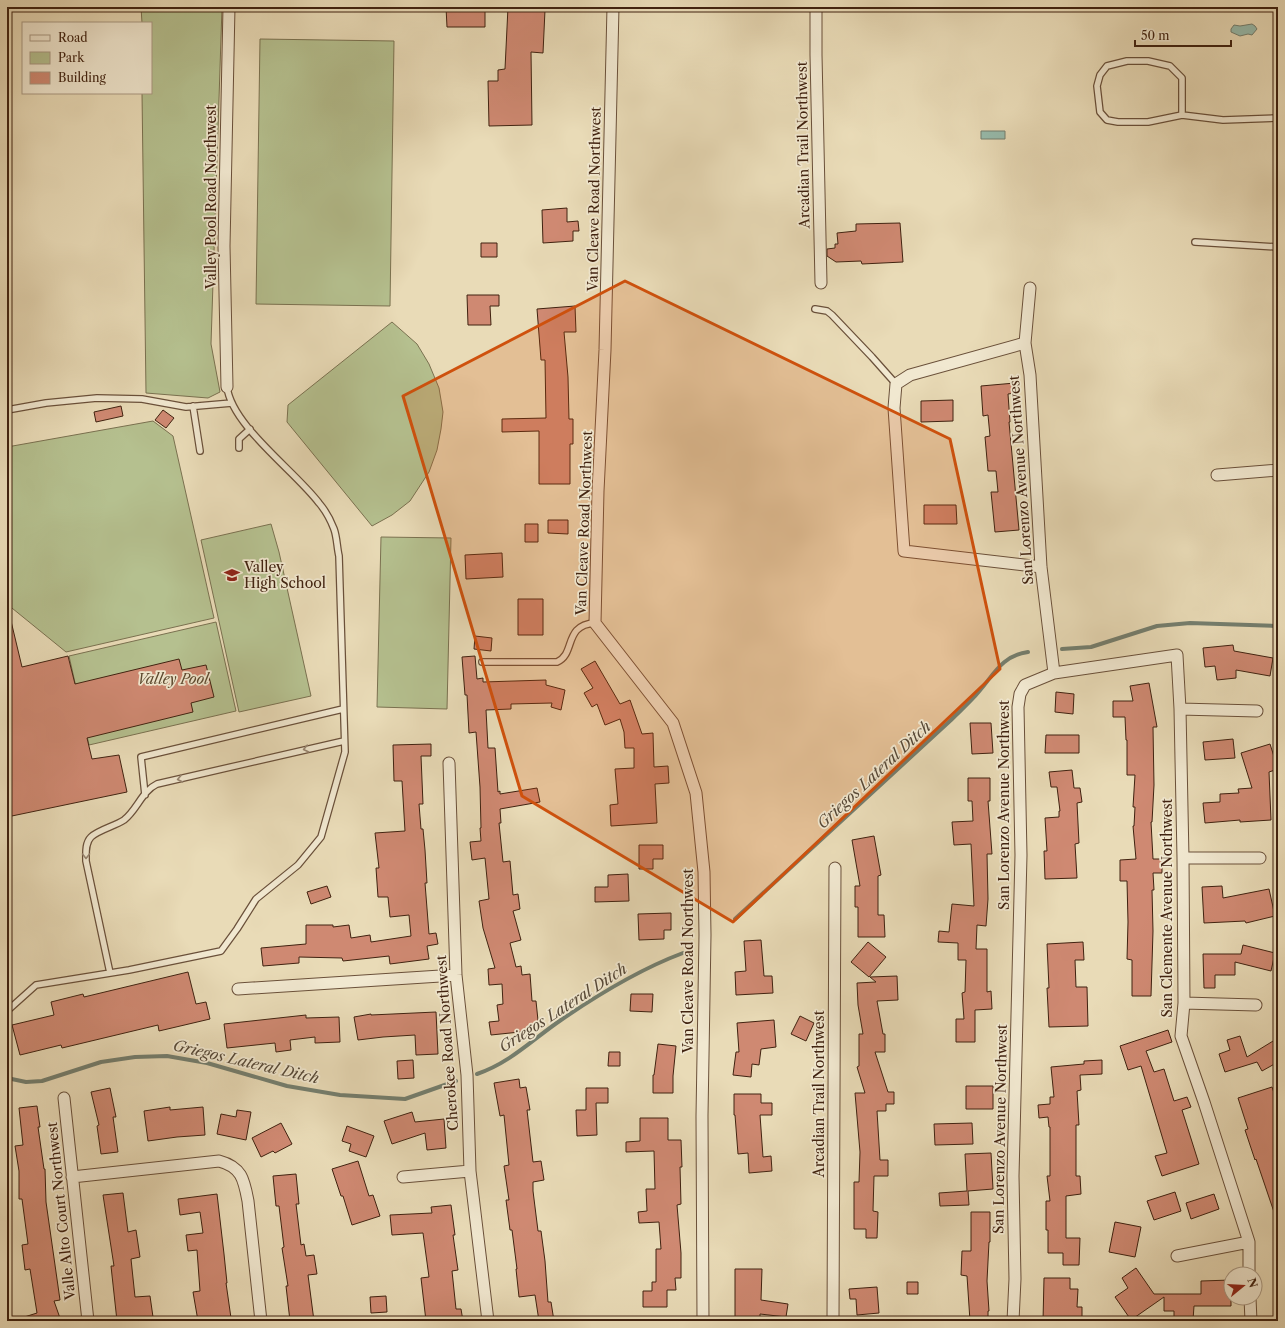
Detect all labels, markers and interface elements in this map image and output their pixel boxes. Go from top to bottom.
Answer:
legend [22,22,152,94]
scale bar [1135,22,1231,48]
text: 50 m [1141,28,1170,43]
text: Road [58,30,88,45]
text: Park [58,50,85,65]
street label: Arcadian Trail Northwest [793,61,813,230]
text: Building [58,70,106,85]
street label: Valley Pool Road Northwest [202,105,220,290]
street label: Van Cleave Road Northwest [583,106,605,292]
street label: San Lorenzo Avenue Northwest [1005,375,1037,585]
street label: Van Cleave Road Northwest [572,430,596,617]
place label: Valley High School [243,558,326,592]
school or university icon: Valley High School [223,566,241,584]
park label: Valley Pool [137,670,210,688]
street label: San Lorenzo Avenue Northwest [995,700,1013,910]
water label: Griegos Lateral Ditch [813,717,935,832]
one-way arrow [303,745,310,753]
one-way arrow [177,774,183,782]
street label: San Clemente Avenue Northwest [1158,798,1176,1018]
one-way arrow [82,853,90,859]
street label: Van Cleave Road Northwest [679,869,697,1054]
street label: Cherokee Road Northwest [432,955,462,1131]
water label: Griegos Lateral Ditch [495,959,630,1056]
street label: Arcadian Trail Northwest [810,1010,828,1179]
street label: San Lorenzo Avenue Northwest [989,1024,1011,1234]
water label: Griegos Lateral Ditch [171,1036,321,1088]
street label: Valle Alto Court Northwest [43,1121,79,1302]
north arrow [1223,1266,1263,1306]
text: N [1244,1276,1261,1290]

